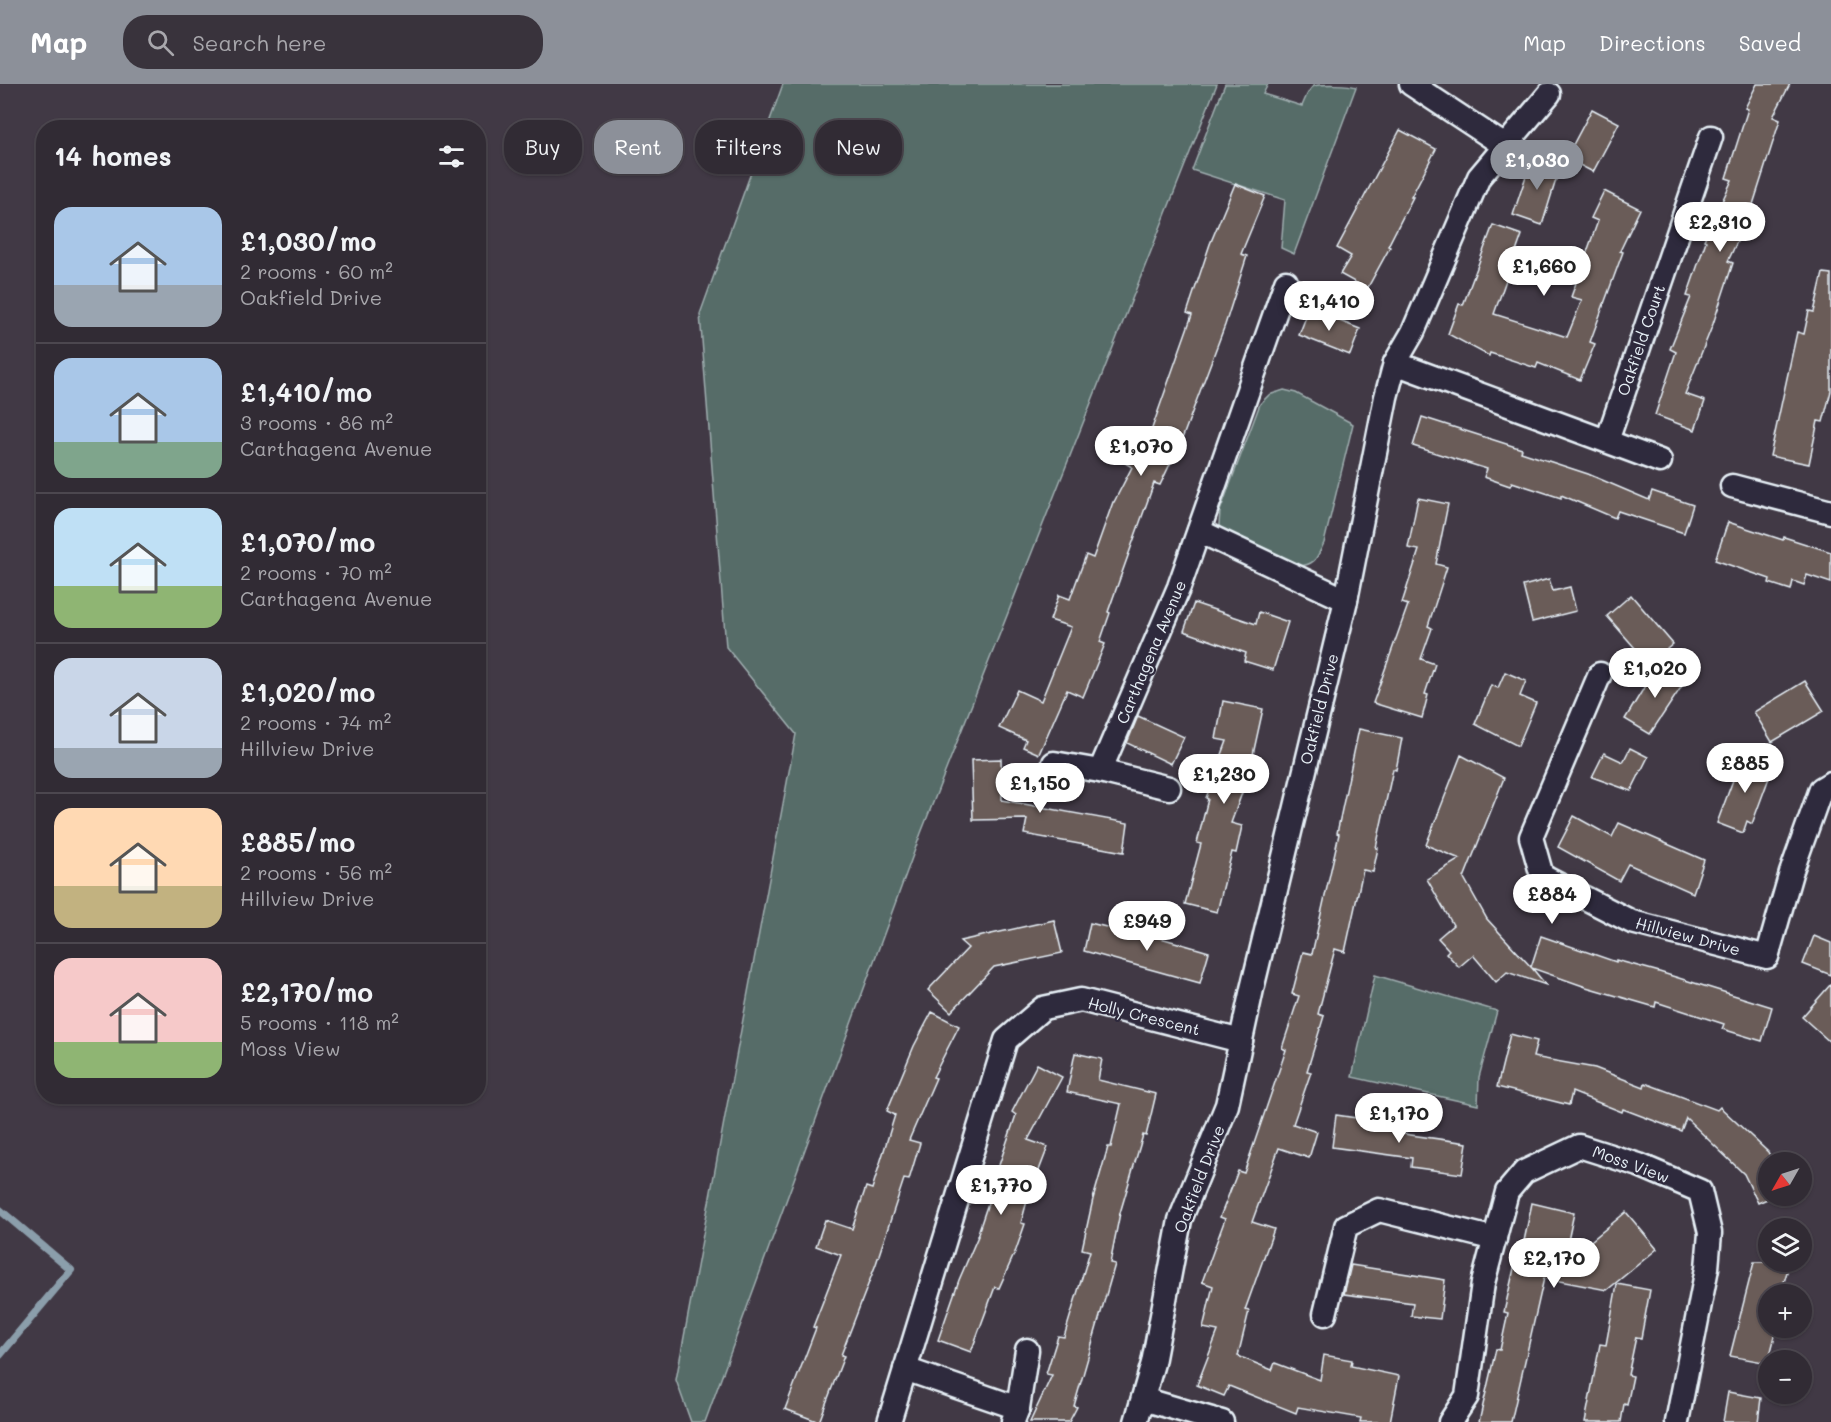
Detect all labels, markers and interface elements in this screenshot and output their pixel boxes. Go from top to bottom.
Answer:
search box [123,15,543,69]
text: Map [30,24,87,60]
icon: search [144,26,177,59]
text: Search here [192,28,326,57]
text: Map [1523,29,1566,56]
text: Directions [1599,29,1706,56]
text: Saved [1739,29,1801,56]
chip: Buy [504,120,582,174]
chip: Rent [594,120,683,174]
chip: Filters [695,120,803,174]
chip: New [815,120,902,174]
text: 14 homes [54,139,172,173]
icon: filters [435,140,468,173]
pin: £1,030 [1488,140,1586,191]
text: £1,030 [1504,146,1570,172]
pin: £2,310 [1671,202,1769,253]
text: £2,310 [1688,208,1752,234]
text: £1,030/mo [240,224,376,258]
icon: home [102,231,174,303]
pin: £1,660 [1495,246,1593,297]
text: £1,660 [1512,252,1576,278]
text: 2 rooms · 60 m² [240,258,393,284]
pin: £1,410 [1280,281,1378,332]
street label: Oakfield Court [1612,281,1669,398]
text: Oakfield Drive [240,284,382,310]
text: £1,410 [1298,287,1360,313]
text: £1,410/mo [240,375,372,409]
icon: home [102,382,174,454]
text: 3 rooms · 86 m² [240,409,393,435]
pin: £1,070 [1092,426,1190,477]
text: £1,070 [1109,432,1173,458]
text: Carthagena Avenue [240,435,432,461]
text: £1,070/mo [240,525,375,559]
icon: home [102,532,174,604]
text: 2 rooms · 70 m² [240,559,392,585]
street label: Carthagena Avenue [1111,577,1190,727]
text: Carthagena Avenue [240,585,432,611]
pin: £1,020 [1606,648,1704,699]
street label: Oakfield Drive [1295,651,1342,767]
text: £1,020 [1623,654,1687,680]
text: £1,020/mo [240,675,375,709]
icon: home [102,682,174,754]
text: 2 rooms · 74 m² [240,709,391,735]
text: Hillview Drive [240,735,374,761]
pin: £885 [1709,743,1781,794]
text: £885 [1721,749,1769,775]
pin: £1,230 [1175,754,1273,805]
text: £1,230 [1192,760,1256,786]
pin: £1,150 [991,763,1089,814]
text: £1,150 [1010,769,1070,795]
text: £885/mo [240,825,355,859]
icon: home [102,832,174,904]
text: 2 rooms · 56 m² [240,859,392,885]
pin: £884 [1516,874,1588,925]
text: £884 [1527,880,1577,906]
text: Hillview Drive [240,885,374,911]
pin: £949 [1111,901,1183,952]
text: £949 [1122,907,1172,933]
street label: Hillview Drive [1634,911,1743,960]
text: £2,170/mo [240,975,373,1009]
icon: home [102,982,174,1054]
street label: Holly Crescent [1086,991,1202,1040]
text: 5 rooms · 118 m² [240,1009,399,1035]
text: Moss View [240,1035,341,1061]
pin: £1,170 [1350,1093,1448,1144]
text: £1,170 [1369,1099,1429,1125]
street label: Oakfield Drive [1168,1122,1229,1236]
street label: Moss View [1590,1140,1673,1187]
north arrow [1758,1152,1812,1206]
map controls [1758,1152,1812,1404]
pin: £1,770 [952,1165,1050,1216]
text: £1,770 [970,1171,1032,1197]
button: layers [1758,1218,1812,1272]
pin: £2,170 [1505,1238,1603,1289]
text: £2,170 [1523,1244,1585,1270]
button: + [1758,1284,1812,1338]
button: − [1758,1350,1812,1404]

